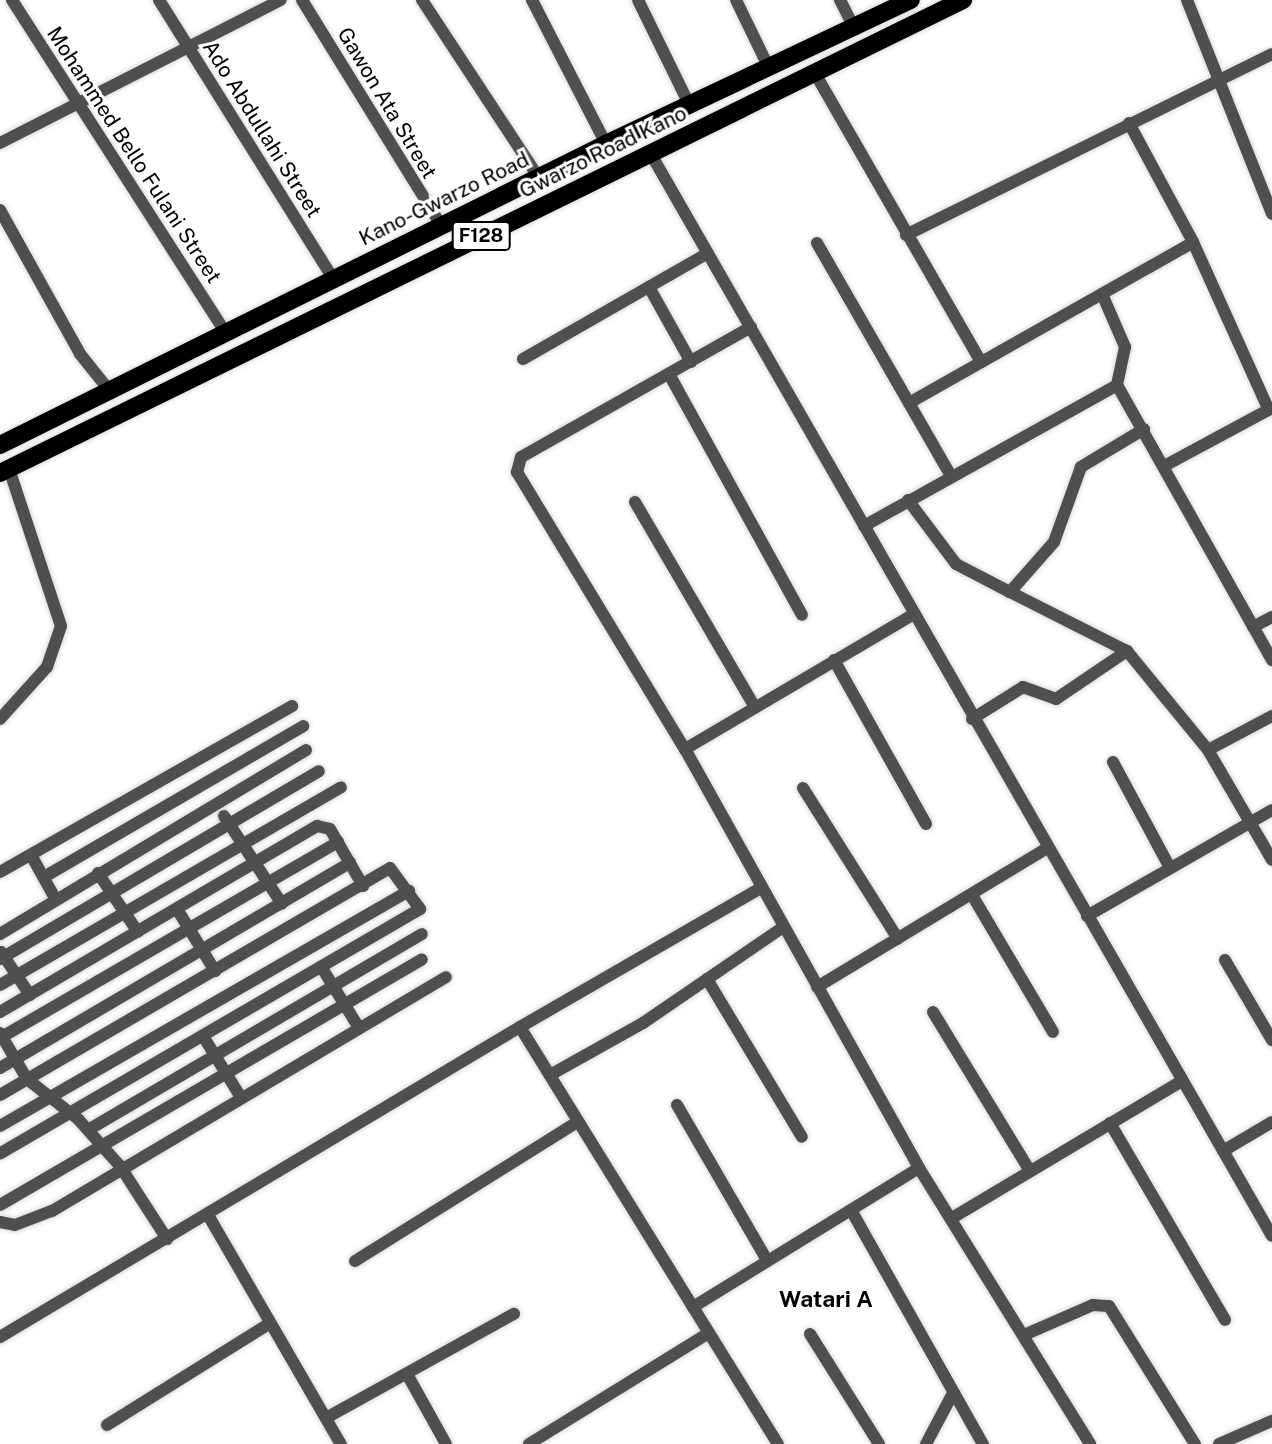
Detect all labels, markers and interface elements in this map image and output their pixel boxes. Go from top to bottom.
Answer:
street label: Mohammed Bello Fulani Street [41,22,227,288]
street label: Gawon Ata Street [332,23,442,183]
street label: Ado Abdullahi Street [197,36,327,222]
street label: Gwarzo Road Kano [515,101,691,203]
street label: Kano-Gwarzo Road [355,147,533,251]
road number: F128 [451,220,511,252]
district label: Watari A [779,1285,873,1313]

